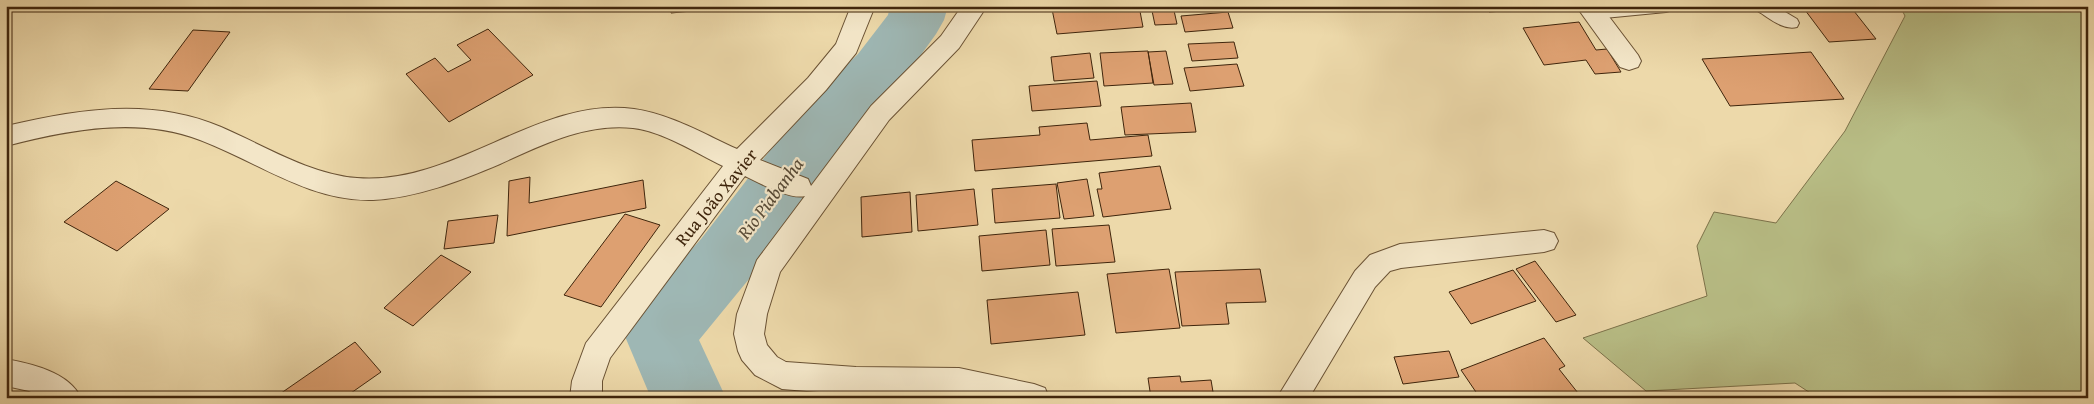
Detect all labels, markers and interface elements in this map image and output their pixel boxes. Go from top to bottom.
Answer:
street label: Rua João Xavier [668,142,764,251]
water label: Rio Piabanha [729,151,810,245]

